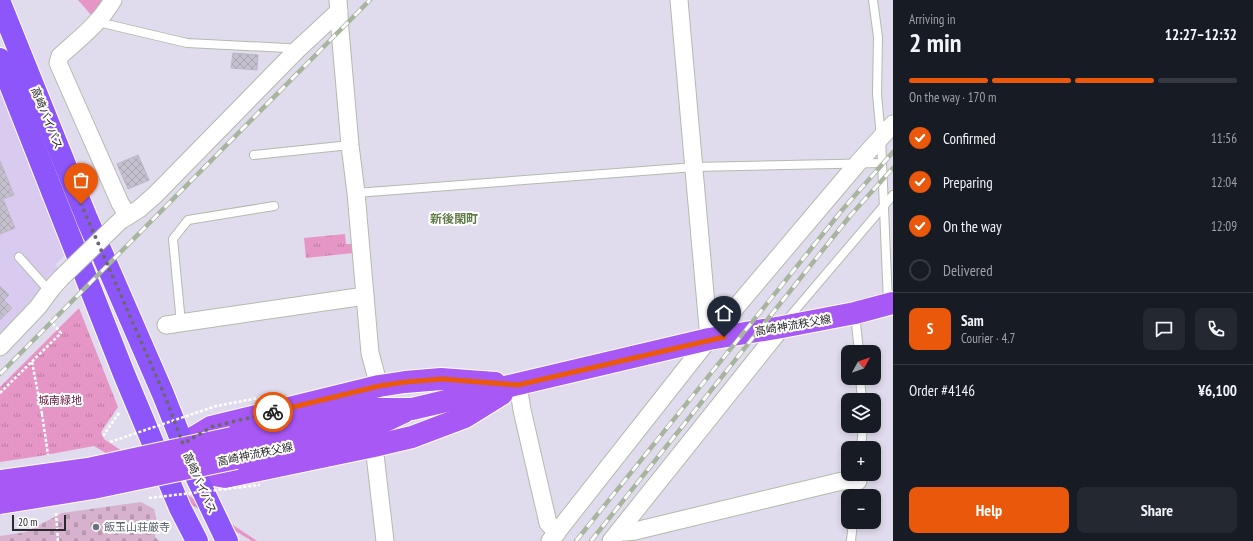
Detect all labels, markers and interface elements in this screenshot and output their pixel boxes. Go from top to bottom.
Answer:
text: Arriving in [909,11,956,28]
text: 12:27–12:32 [1165,25,1237,44]
text: 2 min [909,26,962,59]
street label: 高崎バイパス [28,85,66,151]
text: On the way · 170 m [909,89,996,106]
icon: check [909,127,931,149]
text: Confirmed [943,129,996,148]
text: 11:56 [1211,130,1237,147]
pin [64,163,98,204]
icon: bag [70,169,92,191]
icon: check [909,171,931,193]
text: Preparing [943,173,993,192]
text: 12:04 [1211,174,1237,191]
district label: 新後閑町 [430,211,478,226]
icon: check [909,215,931,237]
text: On the way [943,217,1002,236]
text: 12:09 [1211,218,1237,235]
text: Delivered [943,261,993,280]
pin [707,296,741,337]
icon: home [713,302,735,324]
button: chat [1143,308,1185,350]
button: phone [1195,308,1237,350]
street label: 高崎神流秩父線 [754,311,832,339]
text: Sam [961,311,984,330]
text: S [927,319,933,338]
text: Courier · 4.7 [961,330,1015,347]
north arrow [841,345,881,385]
map controls [841,345,881,529]
text: Order #4146 [909,381,975,400]
text: ¥6,100 [1198,381,1237,400]
courier [253,392,293,432]
park label: 城南緑地 [38,393,82,407]
button: layers [841,393,881,433]
icon: bike [262,401,284,423]
street label: 高崎神流秩父線 [216,439,294,469]
button: + [841,441,881,481]
street label: 高崎バイパス [180,450,220,516]
button: Help [909,487,1069,533]
button: Share [1077,487,1237,533]
button: − [841,489,881,529]
scale bar [12,513,66,532]
text: 20 m [18,515,37,529]
place label: 飯玉山荘厳寺 [104,520,170,534]
marker: 飯玉山荘厳寺 [91,522,101,532]

